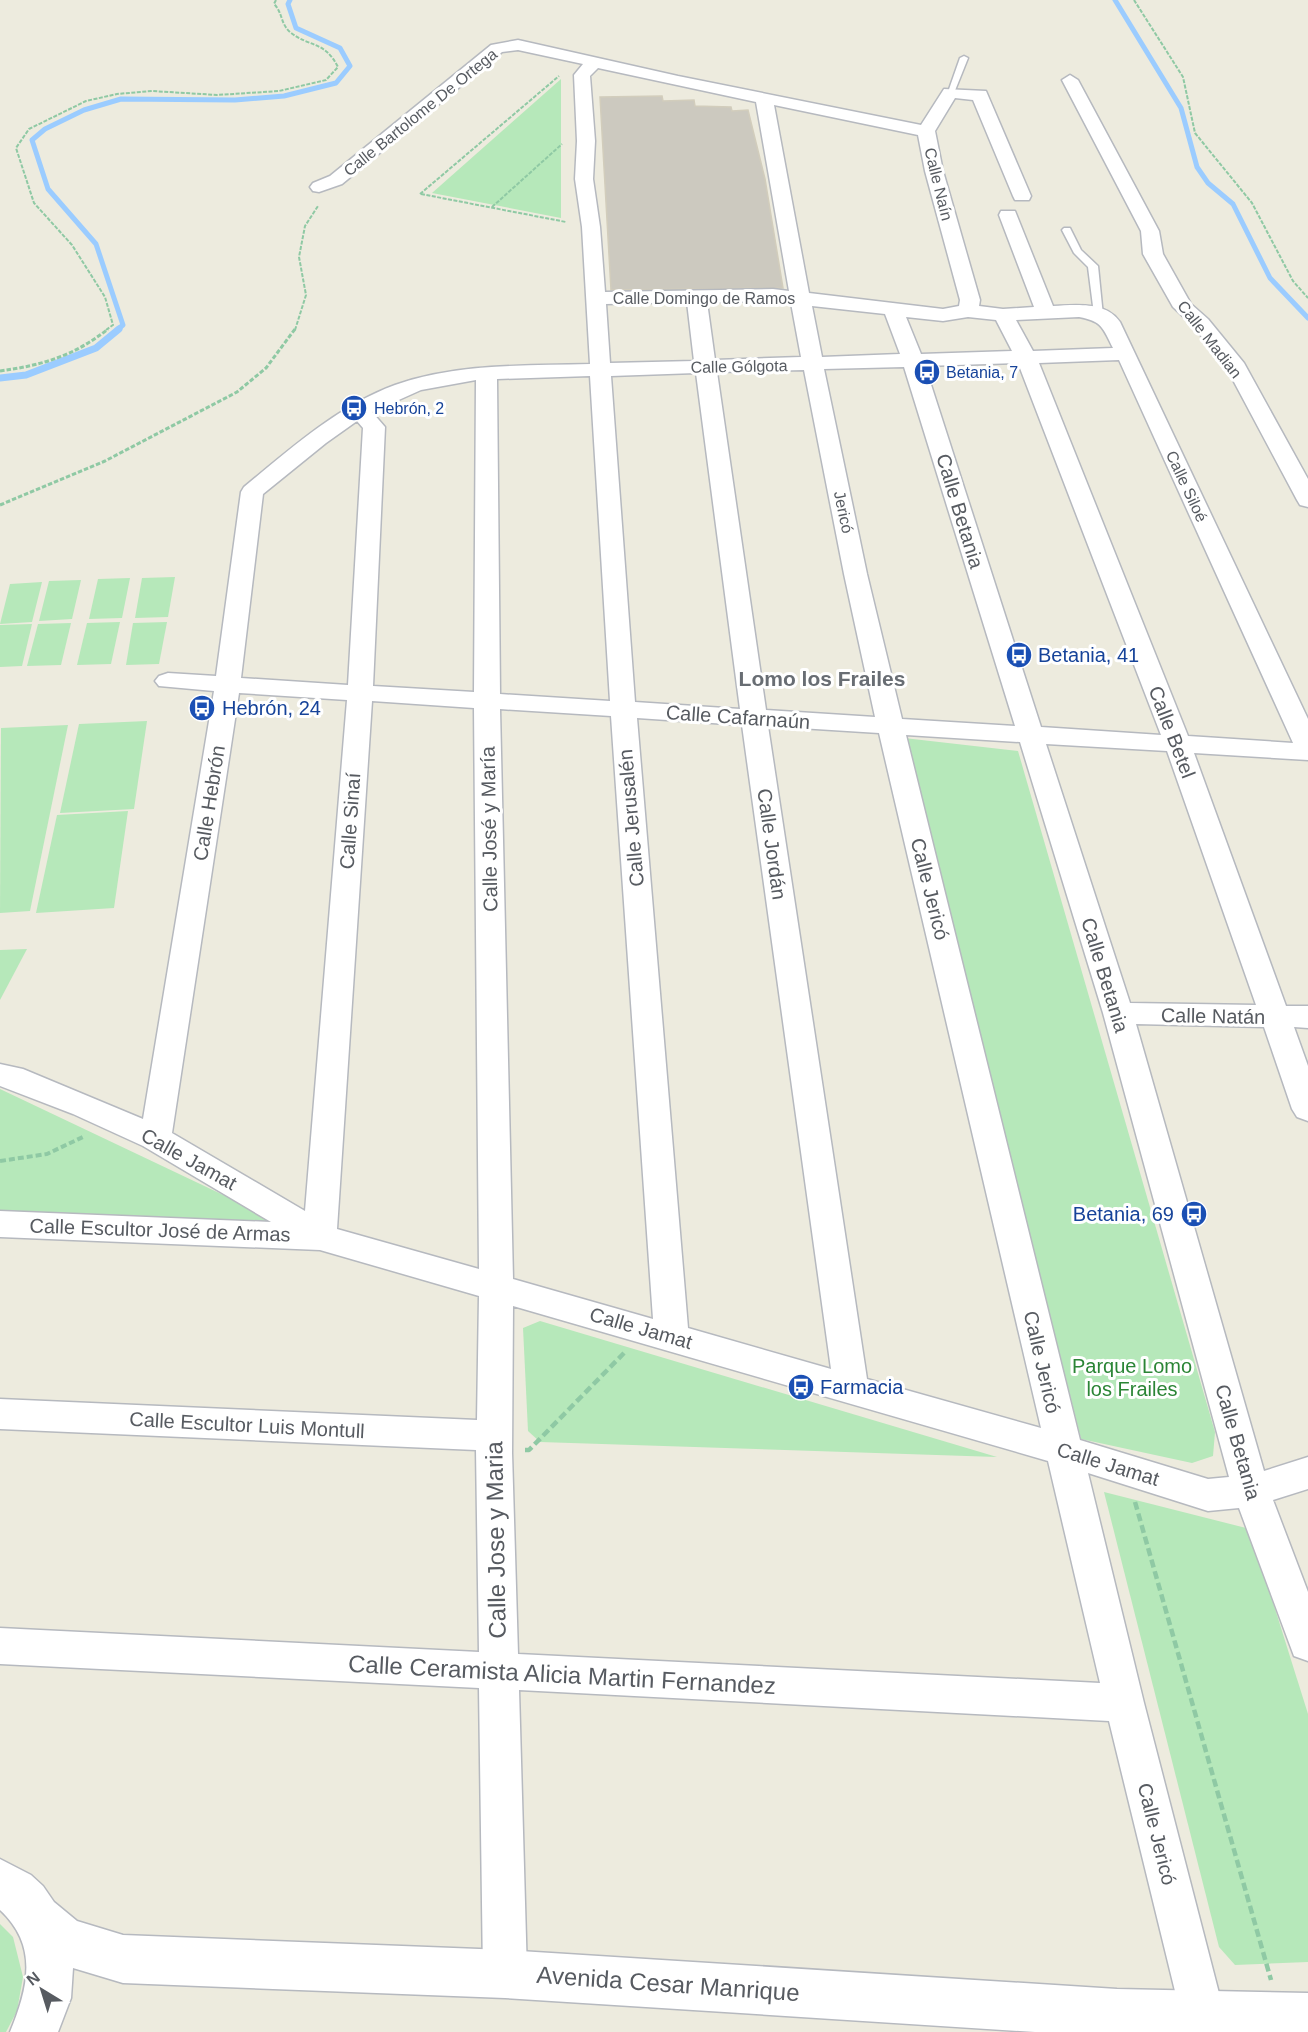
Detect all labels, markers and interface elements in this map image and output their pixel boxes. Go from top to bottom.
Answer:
street label: Calle Bartolome De Ortega [340,45,500,179]
street label: Calle Naín [921,146,956,222]
street label: Calle Domingo de Ramos [613,290,795,307]
street label: Calle Madian [1174,297,1245,381]
street label: Calle Gólgota [690,357,788,376]
bus stop icon: Betania, 7 [912,357,942,387]
place label: Betania, 7 [946,364,1018,381]
bus stop icon: Hebrón, 2 [339,393,369,423]
place label: Hebrón, 2 [374,400,444,417]
street label: Calle Siloé [1163,448,1210,525]
street label: Calle Betania [932,451,988,572]
street label: Jericó [831,489,856,535]
bus stop icon: Betania, 41 [1004,640,1034,670]
place label: Betania, 41 [1038,644,1139,666]
district label: Lomo los Frailes [739,667,905,690]
street label: Calle Betel [1144,683,1200,781]
bus stop icon: Hebrón, 24 [187,693,217,723]
place label: Hebrón, 24 [222,697,321,719]
street label: Calle Cafarnaún [665,701,811,733]
street label: Calle Hebrón [189,744,229,862]
street label: Calle José y María [477,745,501,912]
street label: Calle Jerusalén [614,748,648,888]
street label: Calle Sinaí [336,772,364,870]
street label: Calle Jordán [753,787,791,901]
street label: Calle Jericó [907,836,953,942]
street label: Calle Betania [1077,915,1133,1036]
street label: Calle Natán [1161,1004,1265,1028]
street label: Calle Jamat [137,1124,241,1194]
bus stop icon: Betania, 69 [1179,1199,1209,1229]
place label: Betania, 69 [1073,1203,1174,1225]
street label: Calle Escultor José de Armas [29,1214,291,1246]
street label: Calle Jamat [587,1303,695,1353]
street label: Calle Jericó [1020,1309,1064,1415]
park label: Parque Lomo los Frailes [1072,1355,1192,1400]
bus stop icon: Farmacia [786,1372,816,1402]
place label: Farmacia [820,1376,904,1398]
street label: Calle Betania [1211,1382,1265,1503]
street label: Calle Escultor Luis Montull [129,1408,365,1442]
street label: Calle Jamat [1054,1438,1162,1490]
street label: Calle Jose y Maria [480,1440,511,1639]
street label: Calle Ceramista Alicia Martin Fernandez [348,1650,777,1699]
street label: Calle Jericó [1134,1781,1180,1887]
north arrow [12,1960,72,2020]
street label: Avenida Cesar Manrique [536,1961,801,2006]
text: N [23,1968,43,1989]

